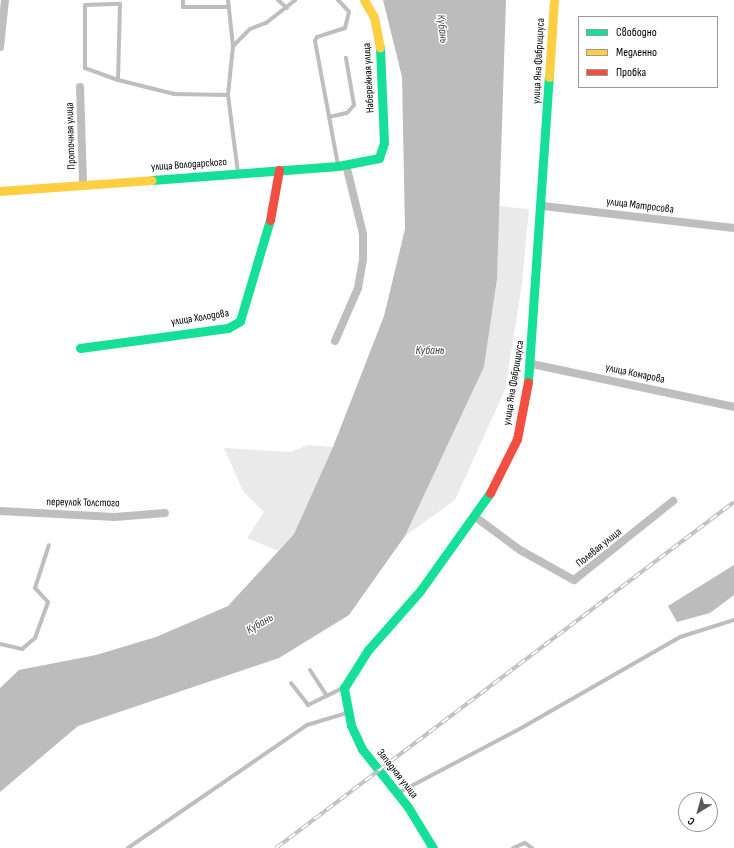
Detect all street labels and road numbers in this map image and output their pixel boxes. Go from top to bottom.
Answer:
street label: улица Яна Фабрициуса [530,18,548,104]
street label: Набережная улица [361,43,377,113]
street label: Проточная улица [63,102,79,170]
street label: улица Володарского [151,156,227,174]
street label: улица Матросова [606,195,674,217]
street label: улица Холодова [170,307,230,329]
street label: улица Яна Фабрициуса [501,340,527,426]
street label: улица Комарова [604,361,666,387]
street label: переулок Толстого [46,496,120,510]
street label: Полевая улица [574,526,624,570]
street label: Западная улица [374,747,420,801]

